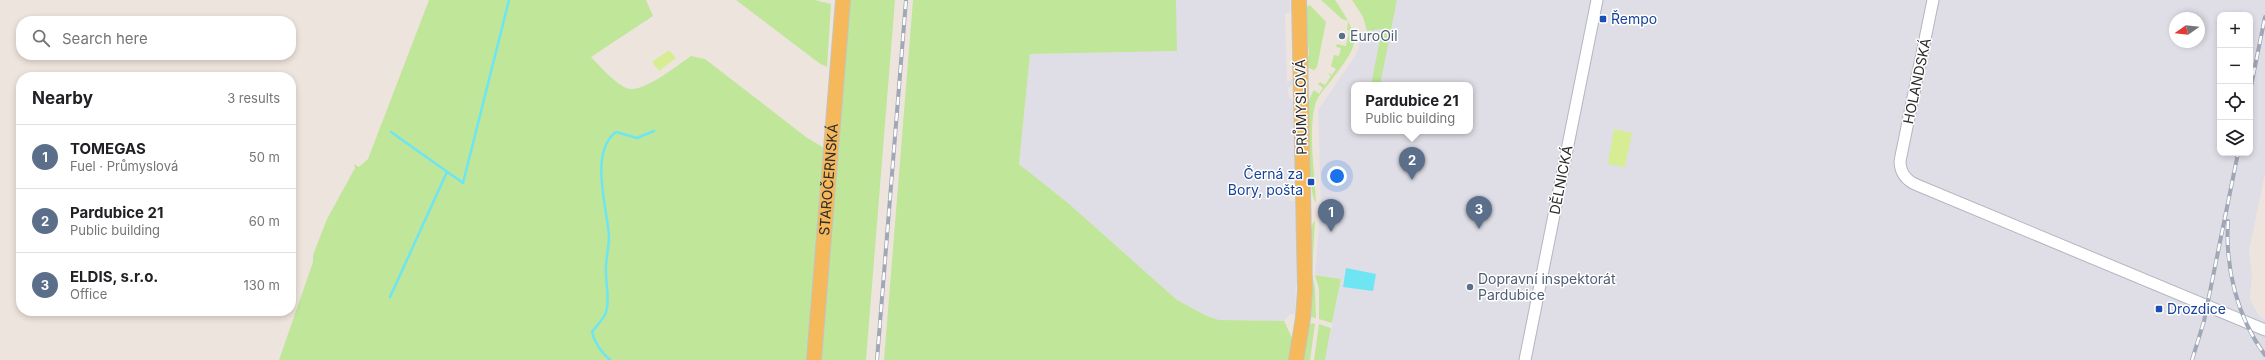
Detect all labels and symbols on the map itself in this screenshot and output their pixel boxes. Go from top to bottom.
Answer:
place label: Řempo [1611,10,1657,27]
north arrow [2169,12,2205,48]
marker: Řempo [1598,14,1608,24]
place label: EuroOil [1350,27,1398,44]
marker: EuroOil [1337,31,1347,41]
street label: HOLANDSKÁ [1899,36,1934,125]
street label: PRŮMYSLOVÁ [1290,59,1310,155]
street label: STAROČERNSKÁ [815,122,841,236]
street label: DĚLNICKÁ [1545,144,1576,216]
pin: 2 [1399,147,1425,180]
place label: Černá za Bory, pošta [1228,165,1303,198]
your location [1327,166,1347,186]
marker: Černá za Bory, pošta [1306,177,1316,187]
pin: 3 [1466,196,1492,229]
pin: 1 [1318,199,1344,232]
place label: Dopravní inspektorát Pardubice [1478,270,1616,303]
marker: Dopravní inspektorát Pardubice [1465,282,1475,292]
place label: Drozdice [2167,300,2226,317]
marker: Drozdice [2154,304,2164,314]

